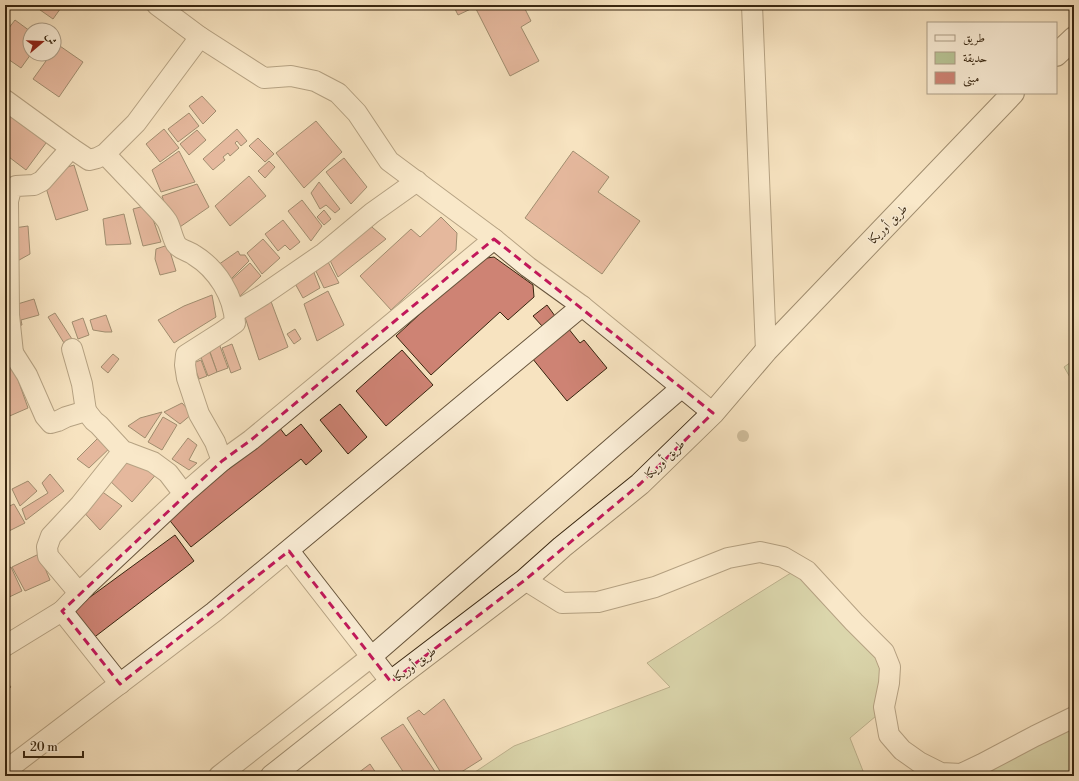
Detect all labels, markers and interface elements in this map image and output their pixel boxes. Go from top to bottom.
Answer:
north arrow [22,22,62,62]
legend [927,22,1057,94]
text: طريق [963,31,985,46]
text: ش [42,32,59,47]
text: حديقة [963,51,987,66]
text: مبنى [963,71,979,87]
street label: طريق أوريكا [865,201,911,247]
street label: طريق أوريكا [642,436,688,482]
street label: طريق أوريكا [391,643,440,685]
scale bar [24,733,83,759]
text: 20 m [30,740,58,755]

